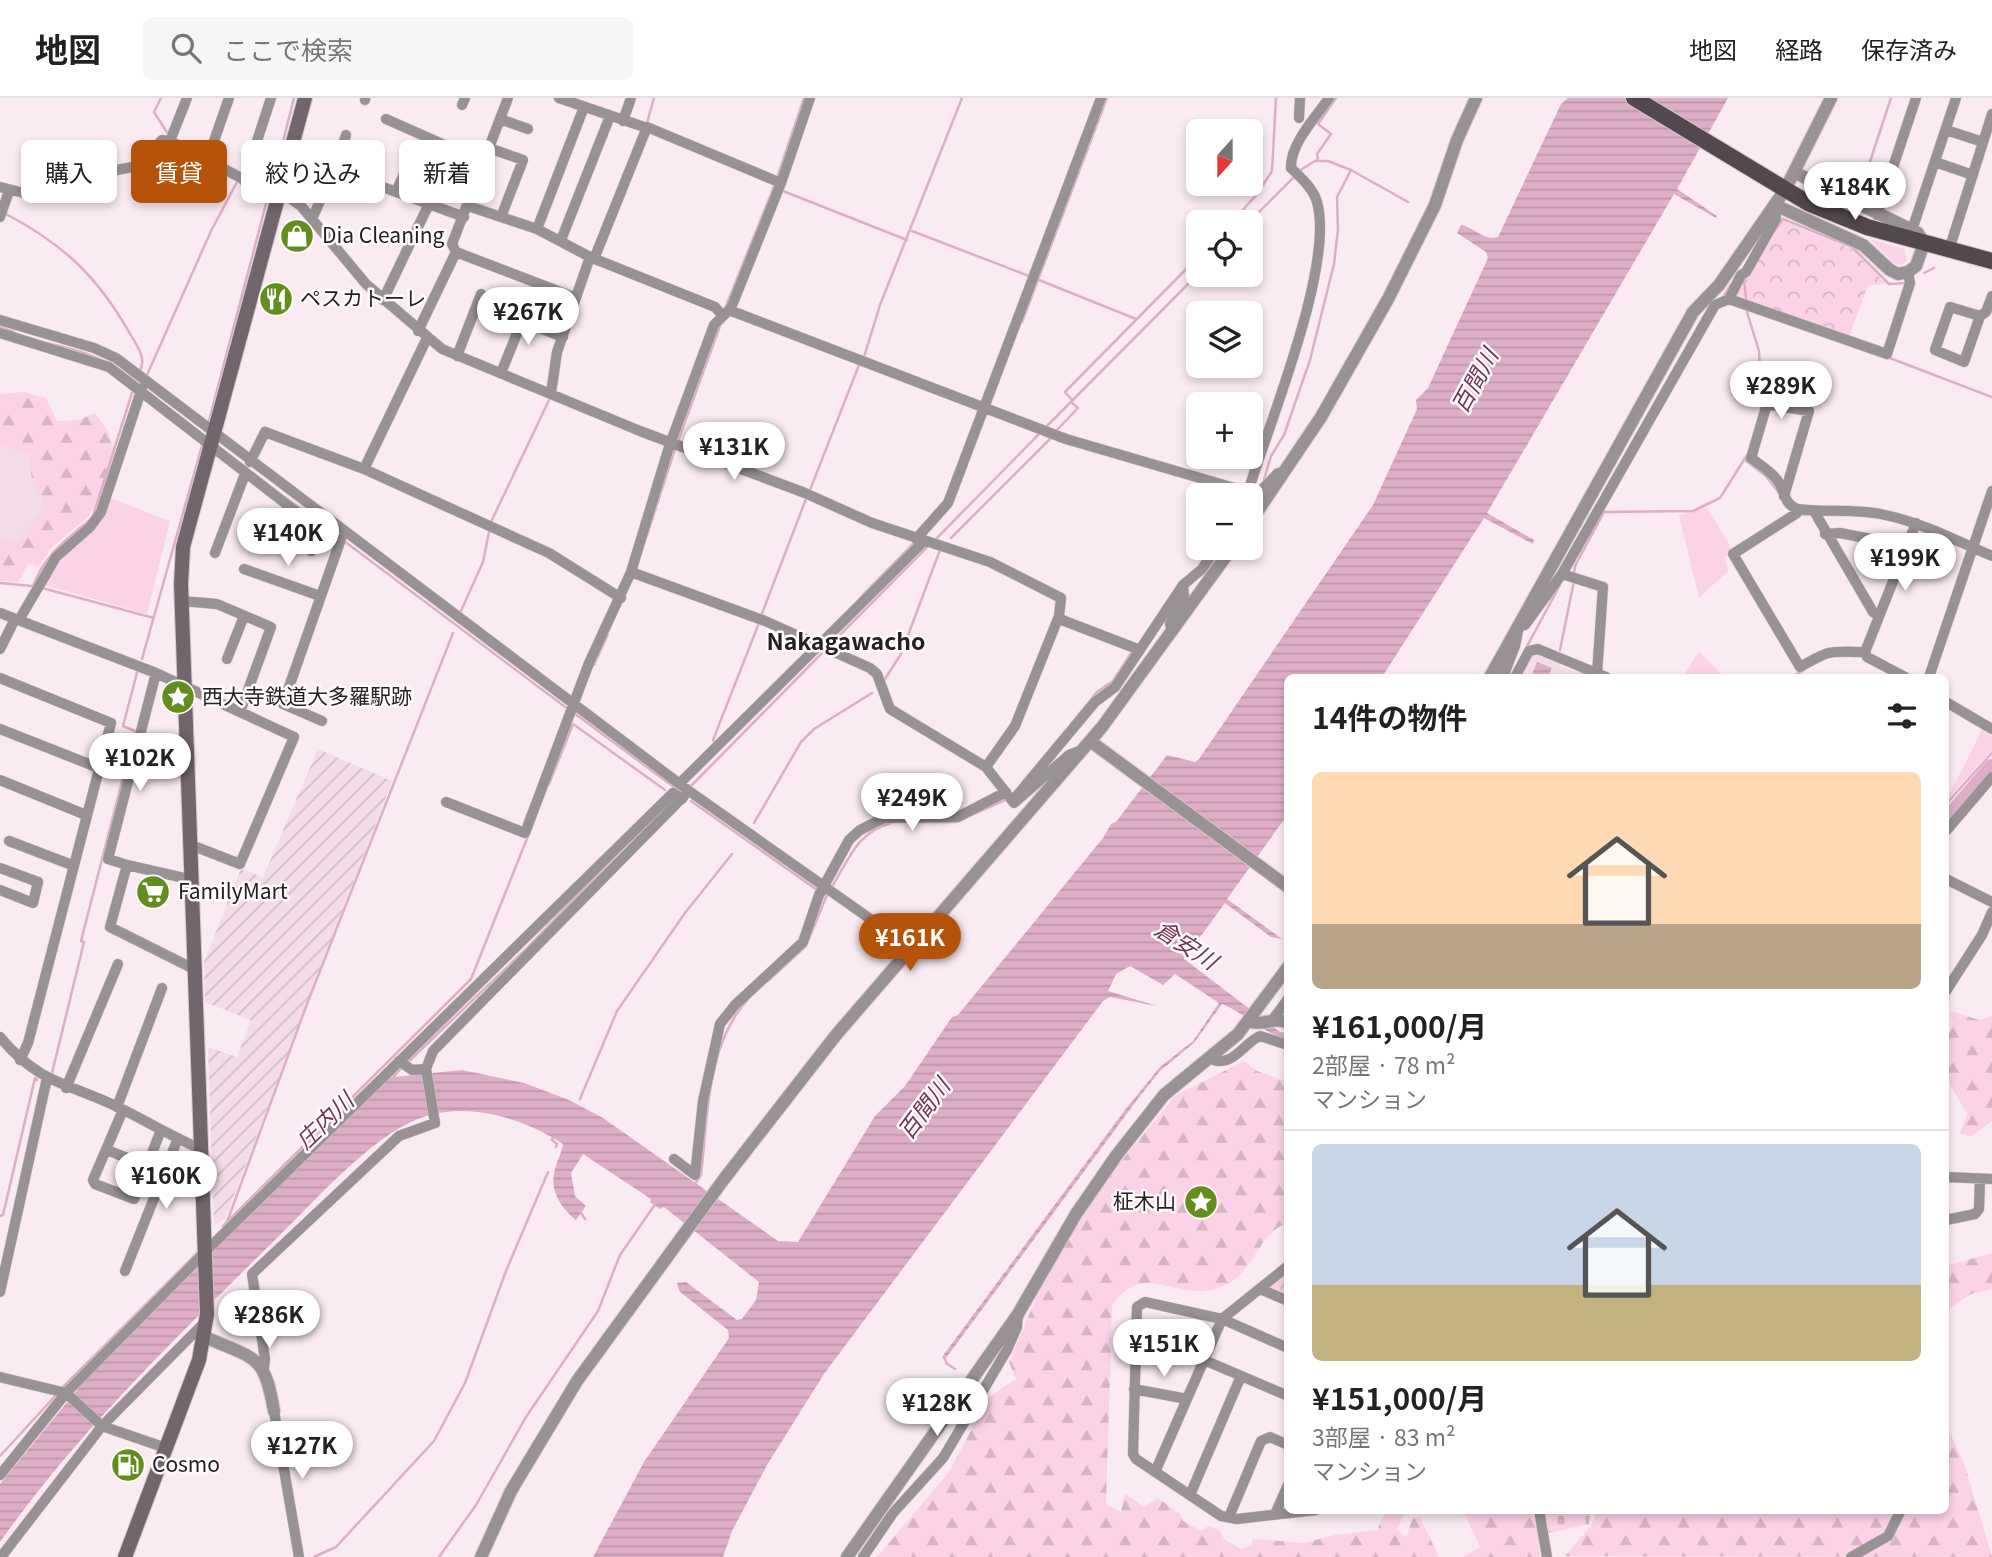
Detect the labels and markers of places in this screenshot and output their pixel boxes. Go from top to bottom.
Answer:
pin: ¥184K [1806,162,1904,222]
shop icon: Dia Cleaning [278,217,316,255]
place label: Dia Cleaning [322,219,445,249]
restaurant icon: ペスカトーレ [257,280,295,318]
place label: ペスカトーレ [300,282,426,312]
pin: ¥267K [479,288,577,347]
pin: ¥289K [1732,362,1830,421]
pin: ¥131K [685,422,783,482]
pin: ¥140K [239,508,337,568]
pin: ¥199K [1856,533,1954,593]
place icon: 西大寺鉄道大多羅駅跡 [159,678,197,716]
place label: 西大寺鉄道大多羅駅跡 [202,680,412,710]
pin: ¥102K [91,734,189,793]
pin: ¥249K [863,774,961,833]
supermarket icon: FamilyMart [134,873,172,911]
place label: FamilyMart [178,875,288,905]
pin: ¥161K [861,914,959,973]
pin: ¥160K [117,1152,215,1211]
place icon: 柾木山 [1182,1183,1220,1221]
place label: 柾木山 [1113,1185,1176,1215]
pin: ¥286K [220,1290,318,1350]
pin: ¥151K [1115,1320,1213,1379]
pin: ¥128K [888,1378,986,1438]
pin: ¥127K [253,1422,351,1481]
fuel station icon: Cosmo [109,1446,147,1484]
place label: Cosmo [152,1448,220,1478]

